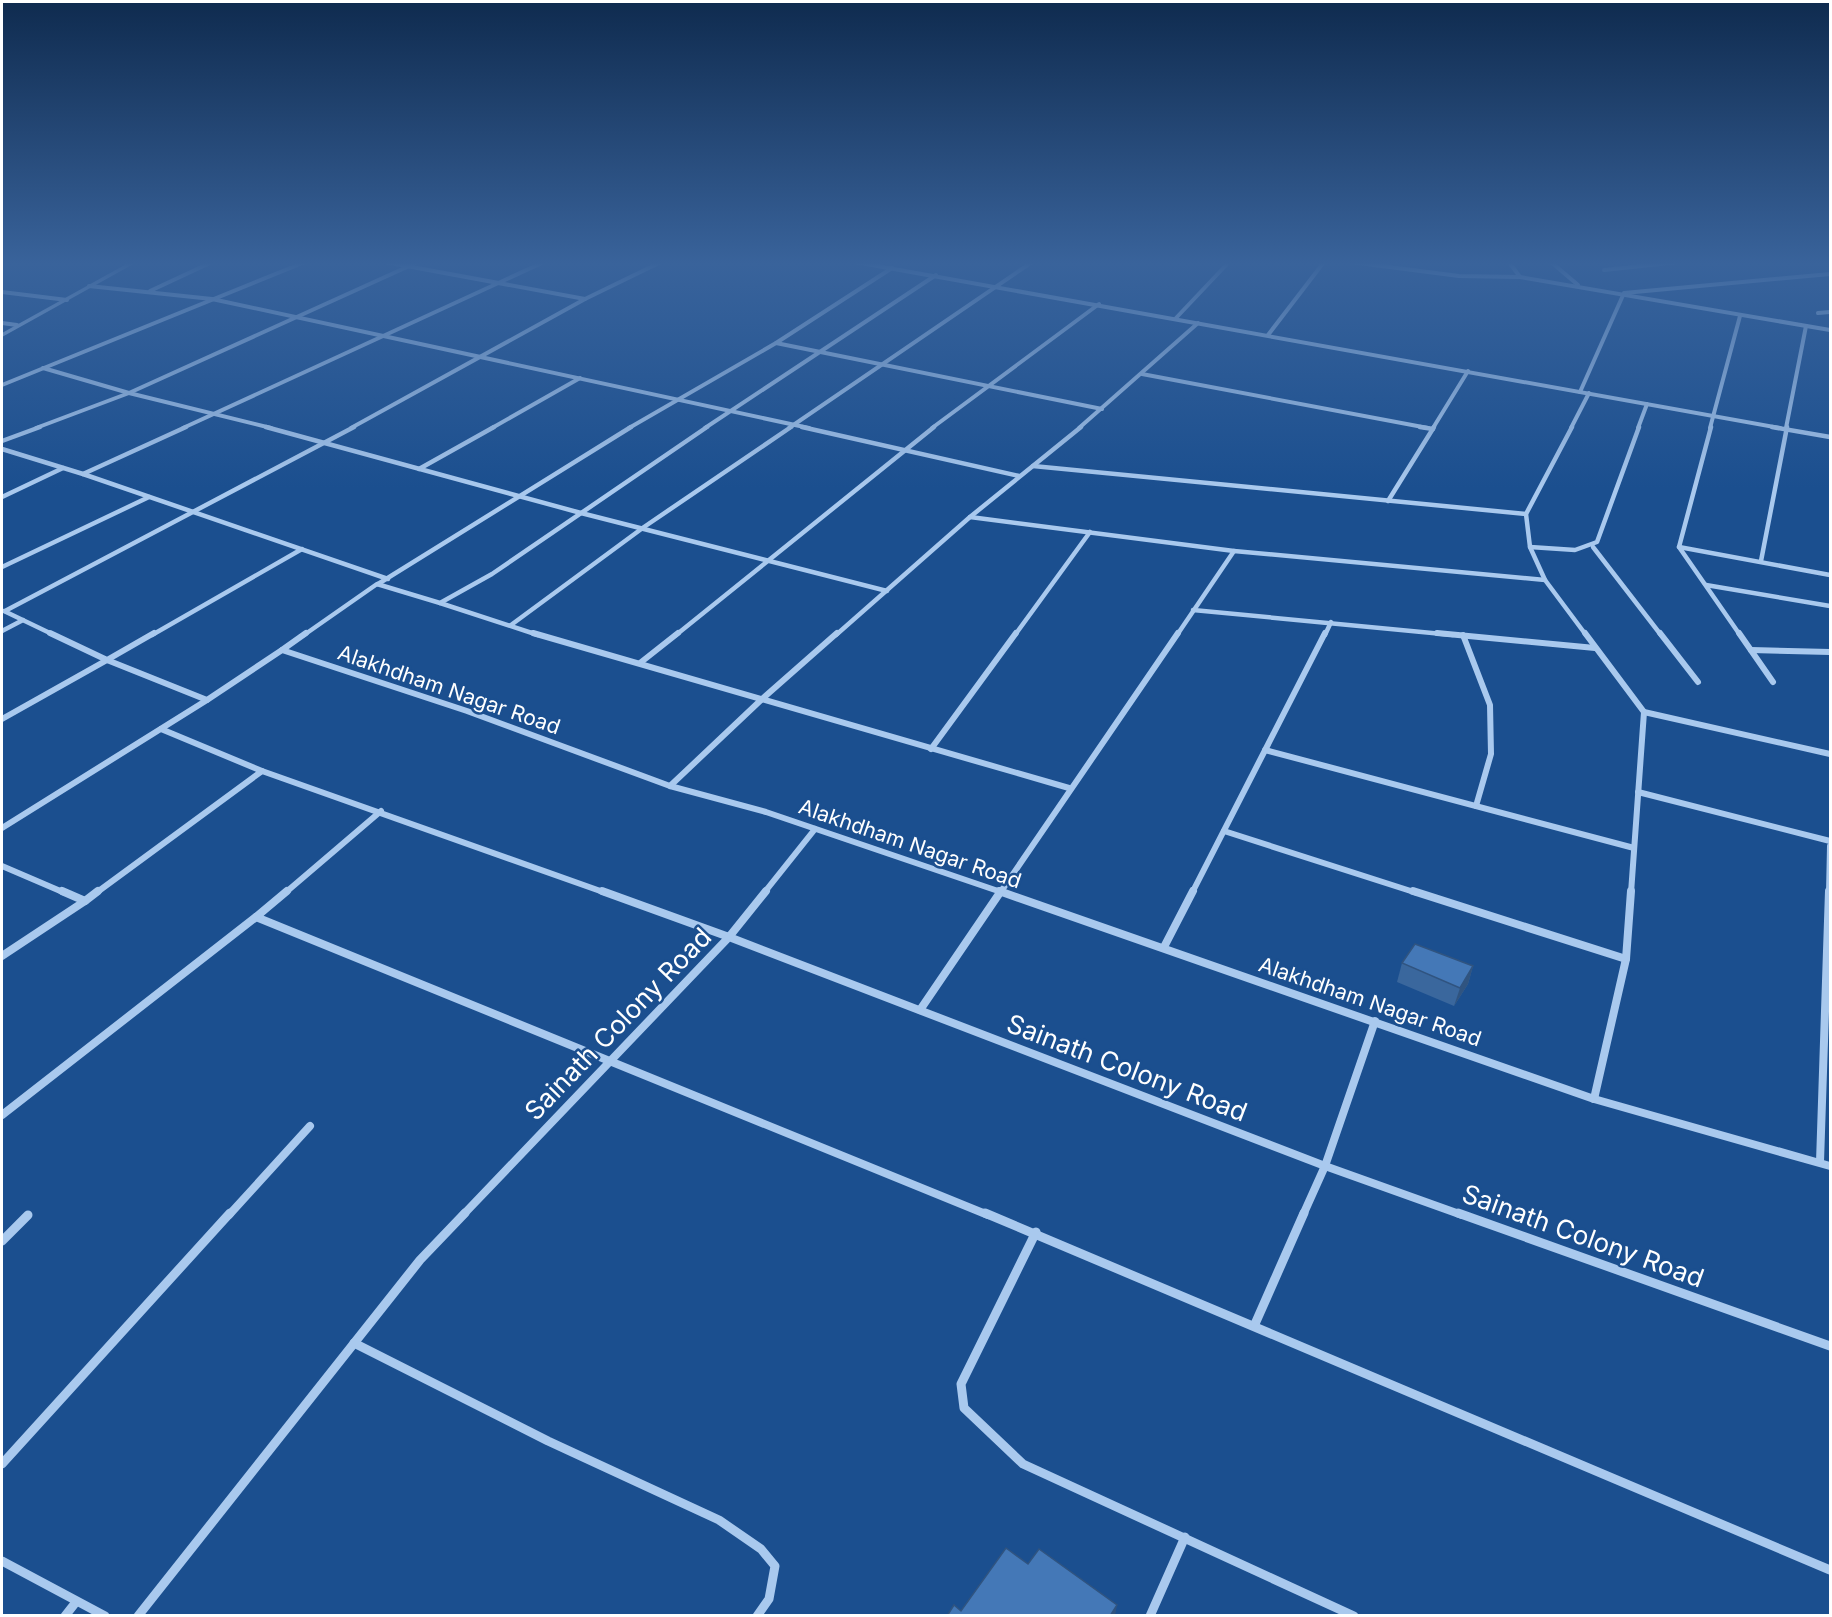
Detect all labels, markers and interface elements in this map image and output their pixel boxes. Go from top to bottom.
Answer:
street label: Alakhdham Nagar Road [335,640,564,739]
street label: Alakhdham Nagar Road [796,794,1025,893]
street label: Sainath Colony Road [518,921,717,1126]
street label: Alakhdham Nagar Road [1256,952,1485,1051]
street label: Sainath Colony Road [1003,1007,1252,1128]
street label: Sainath Colony Road [1458,1177,1708,1294]

